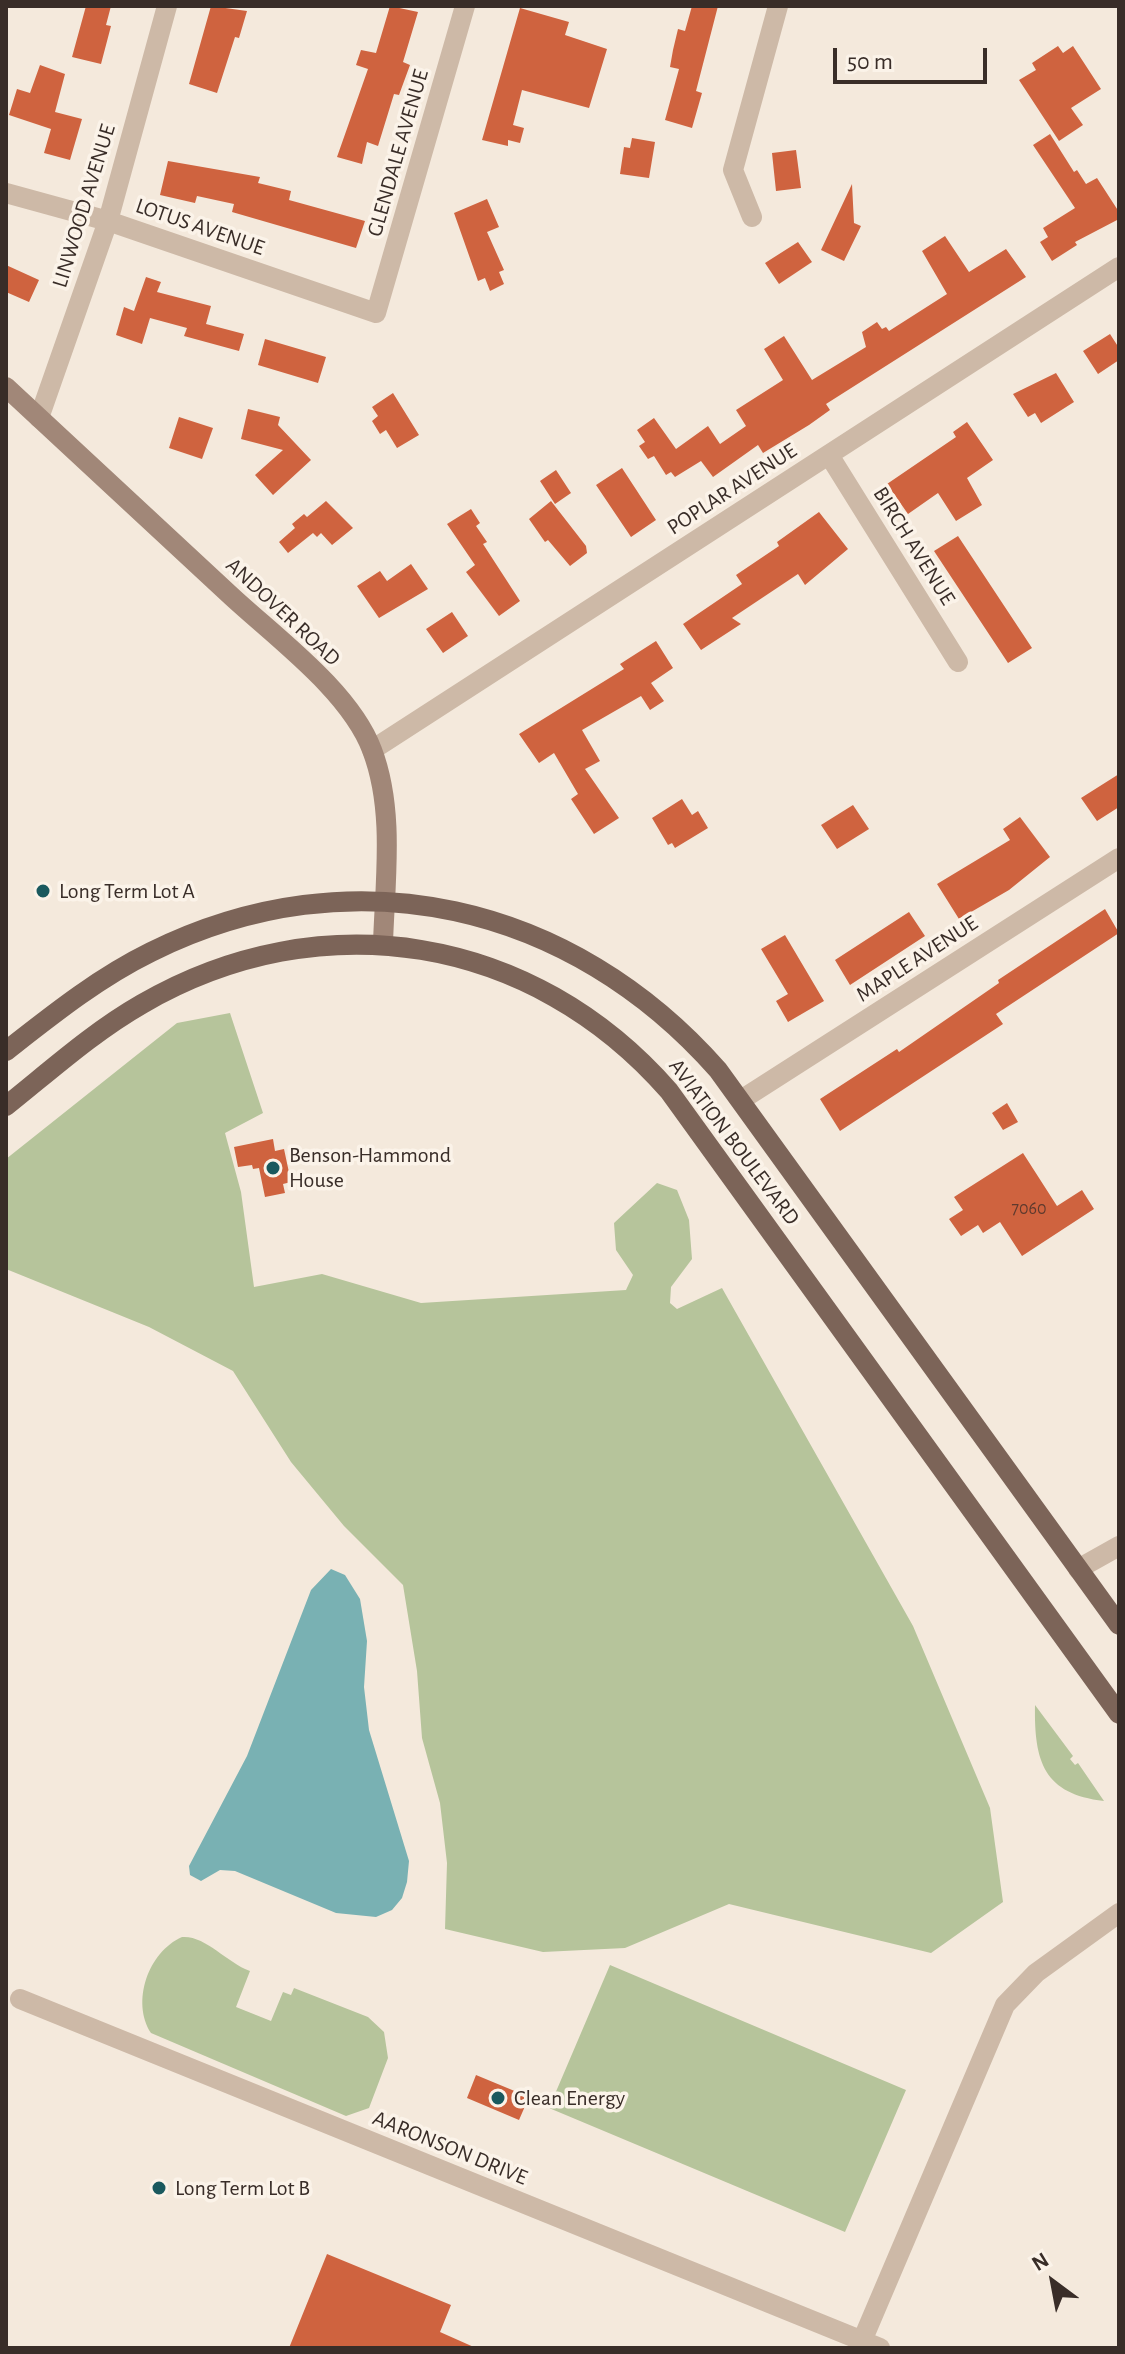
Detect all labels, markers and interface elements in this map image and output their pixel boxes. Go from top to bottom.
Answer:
scale bar [837,32,991,82]
text: 50 m [847,50,893,74]
street label: GLENDALE AVENUE [362,66,434,240]
street label: LINWOOD AVENUE [47,121,121,291]
street label: LOTUS AVENUE [132,193,268,261]
street label: POPLAR AVENUE [662,437,802,541]
street label: BIRCH AVENUE [867,482,961,610]
street label: ANDOVER ROAD [220,552,346,672]
place label: Long Term Lot A [59,878,195,904]
marker: Long Term Lot A [34,882,52,900]
street label: MAPLE AVENUE [851,910,983,1008]
street label: AVIATION BOULEVARD [663,1054,805,1230]
place label: Benson-Hammond House [289,1142,451,1194]
marker: Benson-Hammond House [264,1159,282,1177]
house number: 7060 [1012,1198,1046,1220]
place label: Clean Energy [514,2085,625,2111]
marker: Clean Energy [489,2089,507,2107]
street label: AARONSON DRIVE [369,2105,531,2191]
place label: Long Term Lot B [175,2175,310,2201]
marker: Long Term Lot B [150,2179,168,2197]
north arrow [1013,2242,1093,2322]
text: N [1028,2248,1053,2275]

